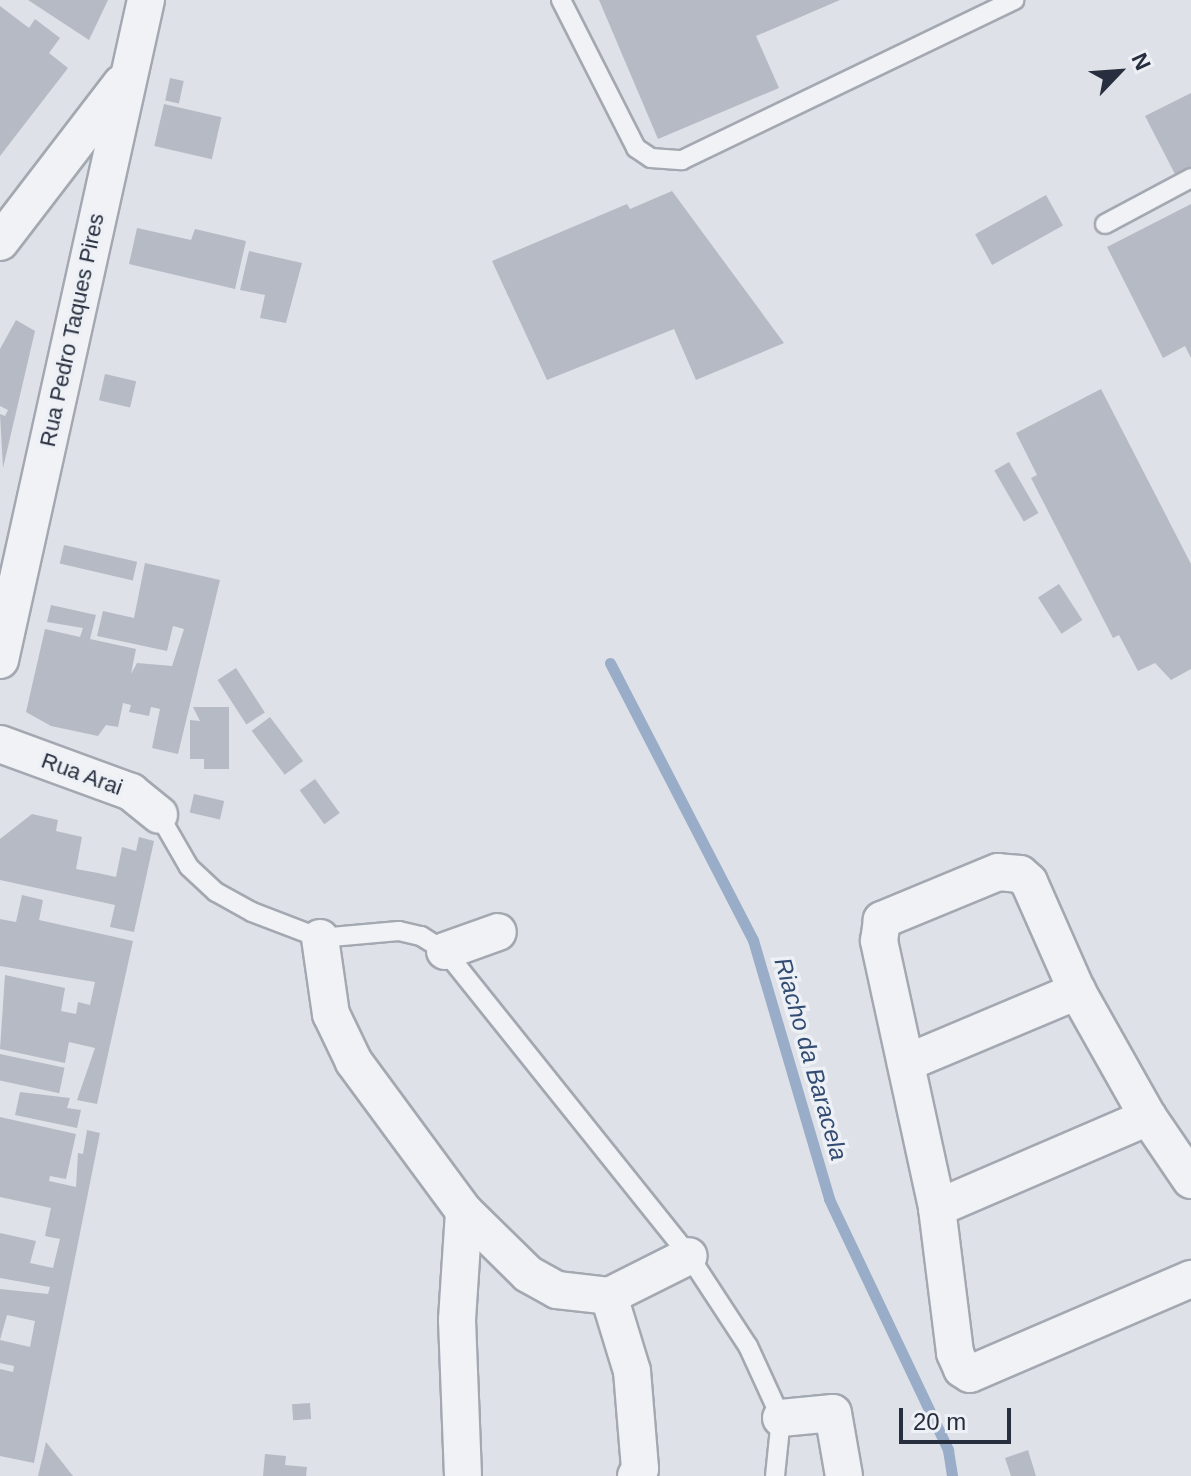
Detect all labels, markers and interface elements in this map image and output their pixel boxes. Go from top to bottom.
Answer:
north arrow [1079,32,1159,112]
text: N [1127,49,1156,74]
street label: Rua Pedro Taques Pires [34,211,110,449]
street label: Rua Arai [37,747,127,801]
water label: Riacho da Baracela [768,954,854,1164]
scale bar [903,1392,1015,1442]
text: 20 m [913,1408,966,1435]

